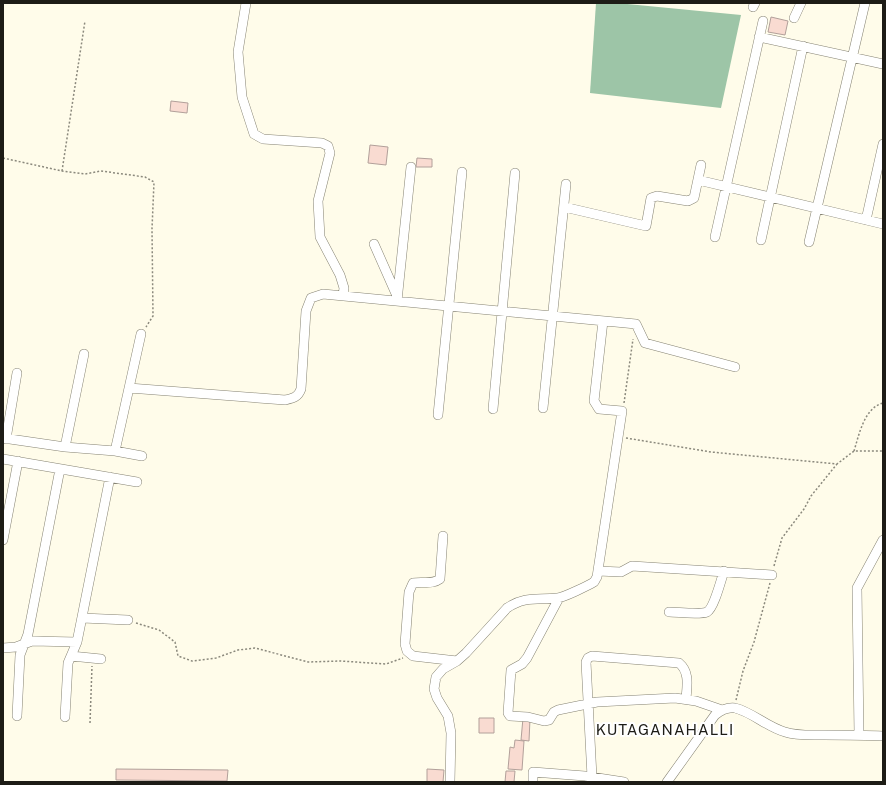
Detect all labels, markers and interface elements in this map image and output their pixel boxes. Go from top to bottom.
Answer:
district label: KUTAGANAHALLI [596,721,734,738]

